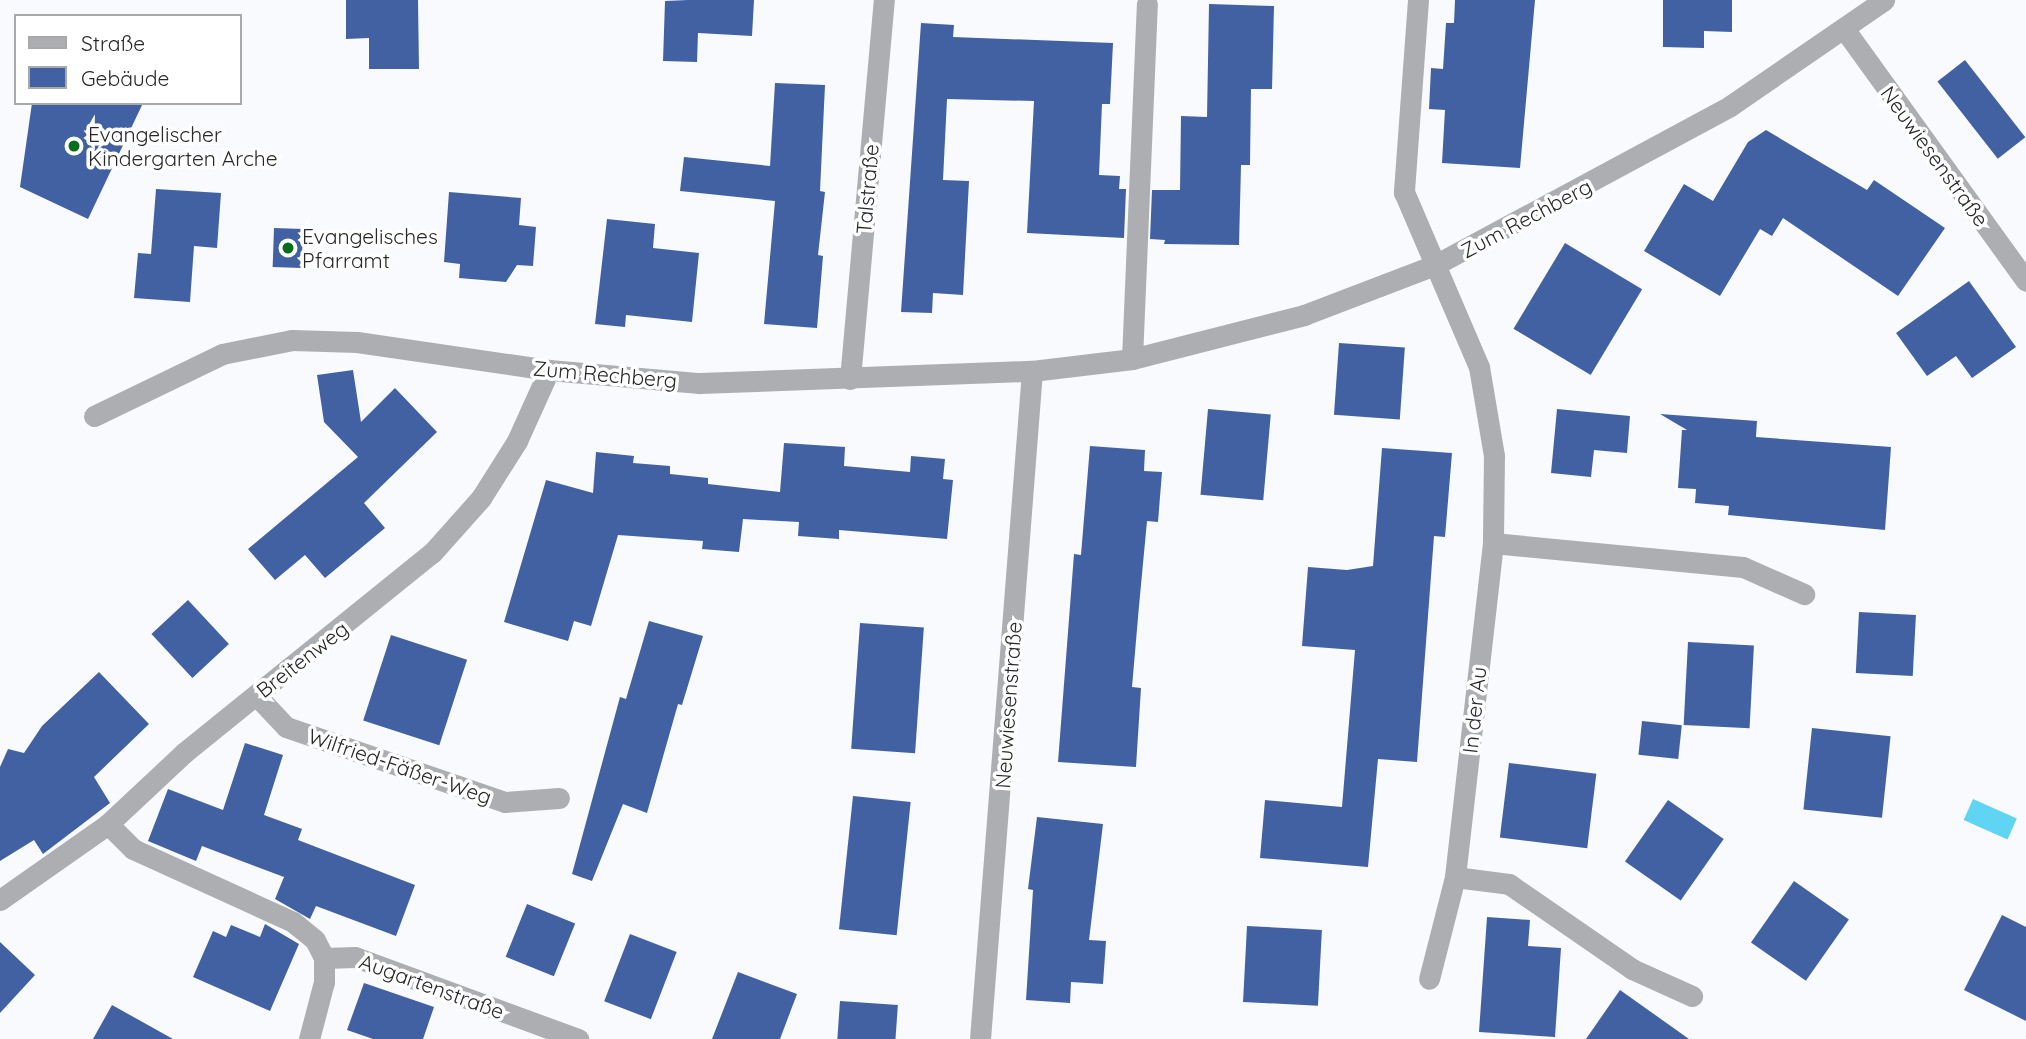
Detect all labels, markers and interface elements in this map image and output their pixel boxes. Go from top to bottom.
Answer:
legend [14,14,242,105]
text: Straße [81,30,145,56]
text: Gebäude [81,65,169,91]
street label: Neuwiesenstraße [1876,81,1994,231]
place label: Evangelischer Kindergarten Arche [88,121,278,171]
marker: Evangelischer Kindergarten Arche [66,138,82,154]
street label: Talstraße [851,143,883,235]
street label: Zum Rechberg [1456,173,1596,263]
place label: Evangelisches Pfarramt [302,223,438,273]
marker: Evangelisches Pfarramt [280,240,296,256]
street label: Zum Rechberg [532,355,678,393]
street label: Breitenweg [251,615,353,703]
street label: Neuwiesenstraße [990,621,1026,789]
street label: In der Au [1457,665,1491,755]
street label: Wilfried-Fäßer-Weg [305,723,495,809]
street label: Augartenstraße [356,948,508,1024]

